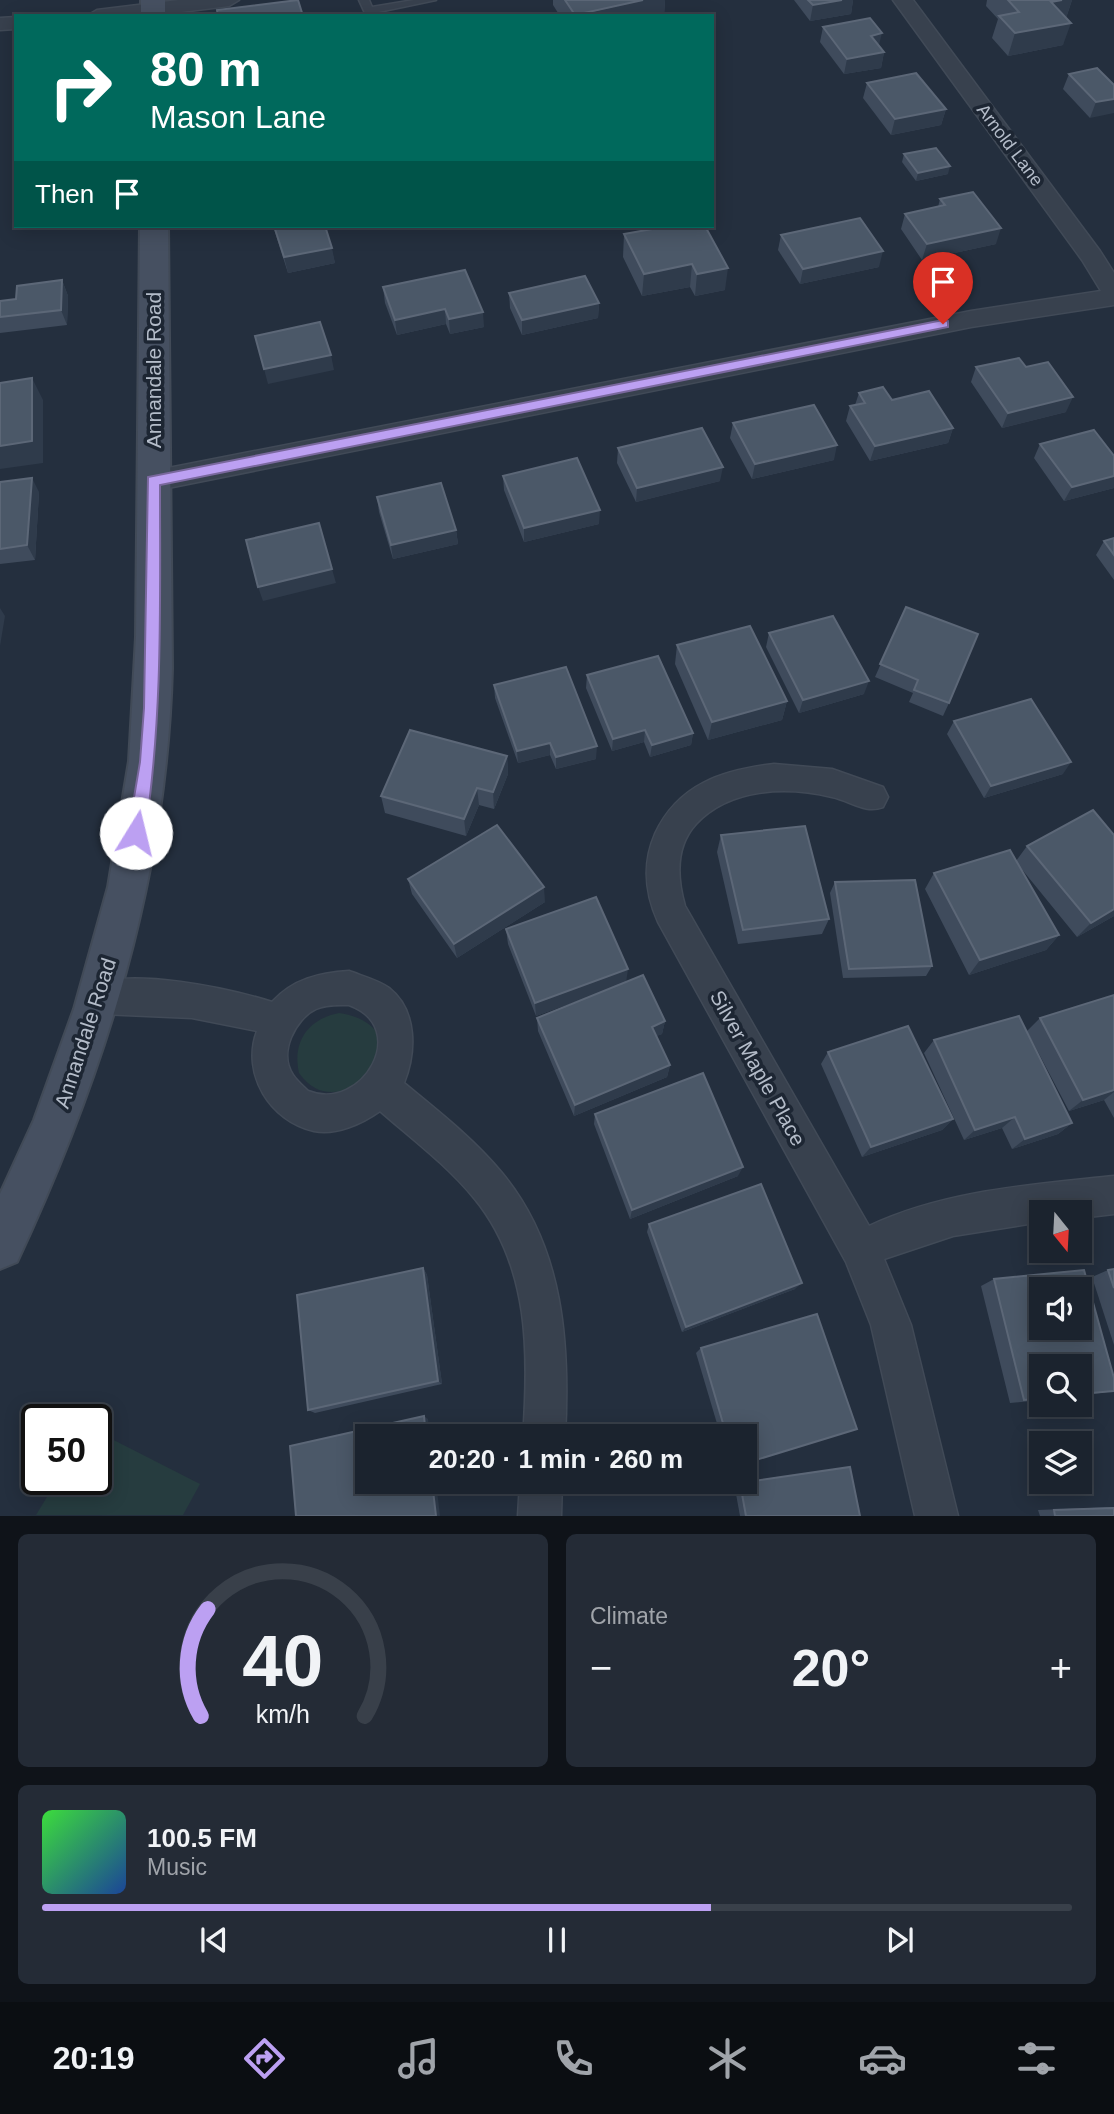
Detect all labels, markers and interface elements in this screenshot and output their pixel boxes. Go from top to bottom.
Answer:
icon: right [35,42,126,133]
text: 80 m [150,42,262,96]
text: Mason Lane [150,99,326,135]
street label: Arnold Lane [973,100,1047,190]
icon: arrive [108,175,146,213]
text: Then [35,179,94,209]
pin [913,252,973,324]
icon: arrive [924,263,962,301]
street label: Annandale Road [142,292,165,448]
position arrow [99,796,173,870]
street label: Annandale Road [50,955,120,1111]
street label: Silver Maple Place [706,986,810,1150]
north arrow [1029,1200,1092,1264]
map controls [1029,1200,1092,1494]
button: sound [1029,1277,1092,1340]
button: search [1029,1354,1092,1417]
speed limit sign: 50 [21,1404,112,1495]
button: layers [1029,1431,1092,1494]
text: 20:20 · 1 min · 260 m [429,1444,683,1474]
text: Climate [590,1603,668,1629]
text: 40 [243,1621,323,1702]
text: 20° [792,1639,870,1697]
text: − [590,1647,612,1689]
text: + [1050,1647,1072,1689]
text: km/h [256,1700,310,1728]
text: 100.5 FM [147,1823,257,1853]
text: Music [147,1854,207,1880]
icon: previous [195,1921,233,1959]
icon: pause [538,1921,576,1959]
icon: next [881,1921,919,1959]
icon: directions [240,2034,289,2083]
icon: music [394,2034,443,2083]
icon: phone [549,2034,598,2083]
icon: climate [703,2034,752,2083]
icon: car [858,2034,907,2083]
icon: filters [1012,2034,1061,2083]
text: 20:19 [53,2040,135,2076]

